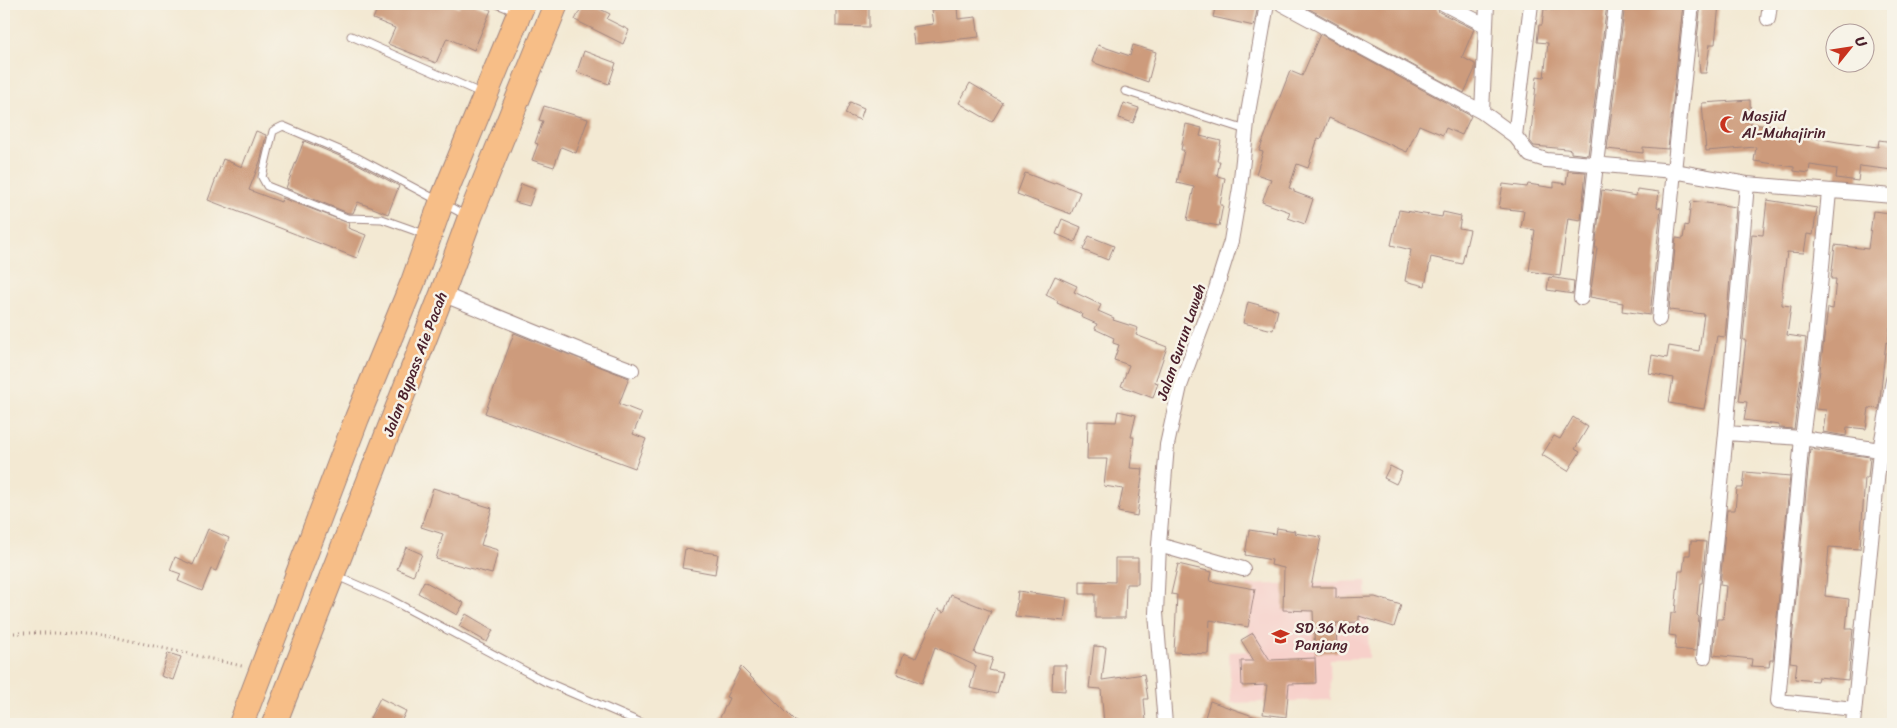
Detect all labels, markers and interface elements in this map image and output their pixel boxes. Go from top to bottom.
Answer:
north arrow [1824,22,1874,72]
text: U [1848,31,1874,53]
place label: Masjid Al-Muhajirin [1741,103,1826,146]
mosque icon: Masjid Al-Muhajirin [1718,115,1738,135]
street label: Jalan Gurun Laweh [1149,280,1213,405]
street label: Jalan Bypass Aie Pacah [375,288,455,441]
place label: SD 36 Koto Panjang [1295,615,1369,658]
school or university icon: SD 36 Koto Panjang [1271,627,1291,647]

